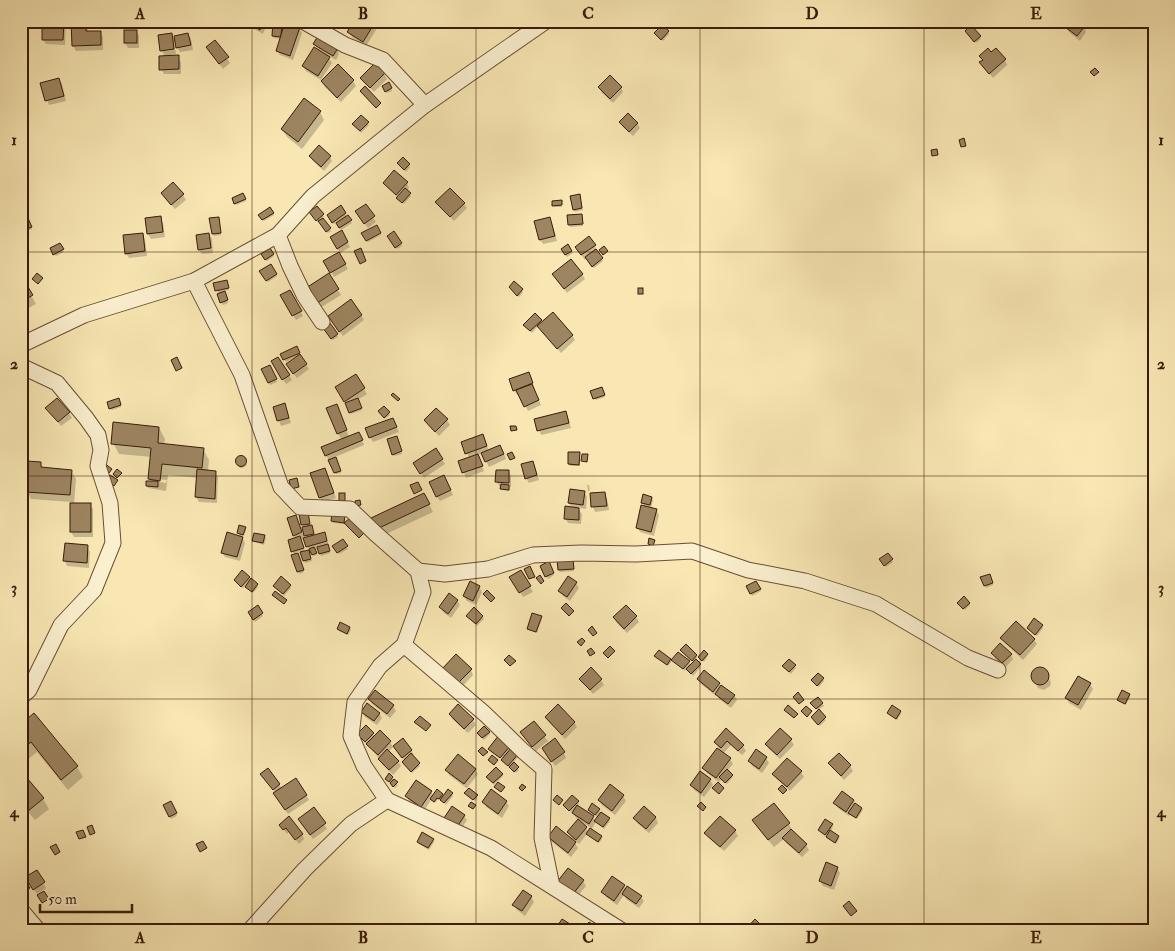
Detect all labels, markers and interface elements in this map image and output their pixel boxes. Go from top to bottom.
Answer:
text: A [134,4,146,24]
text: B [358,4,368,24]
text: C [582,4,594,24]
text: D [805,4,819,24]
text: E [1030,4,1042,24]
text: 1 [11,130,17,150]
text: 1 [1158,130,1164,150]
text: 2 [10,354,18,374]
text: 2 [1157,354,1165,374]
text: 3 [11,578,17,598]
text: 3 [1158,578,1164,598]
text: 4 [9,802,20,822]
text: 4 [1156,802,1167,822]
scale bar [40,881,132,913]
text: 50 m [48,890,77,909]
text: A [134,928,146,948]
text: B [358,928,368,948]
text: C [582,928,594,948]
text: D [805,928,819,948]
text: E [1030,928,1042,948]

